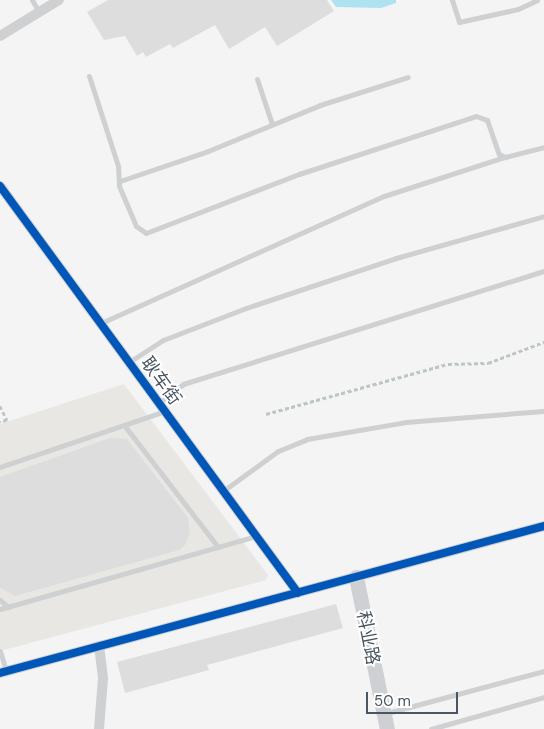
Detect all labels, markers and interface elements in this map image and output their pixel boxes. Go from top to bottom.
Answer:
street label: 耿车街 [136,353,186,409]
street label: 科业路 [352,609,384,667]
scale bar [369,682,462,714]
text: 50 m [374,691,411,711]

